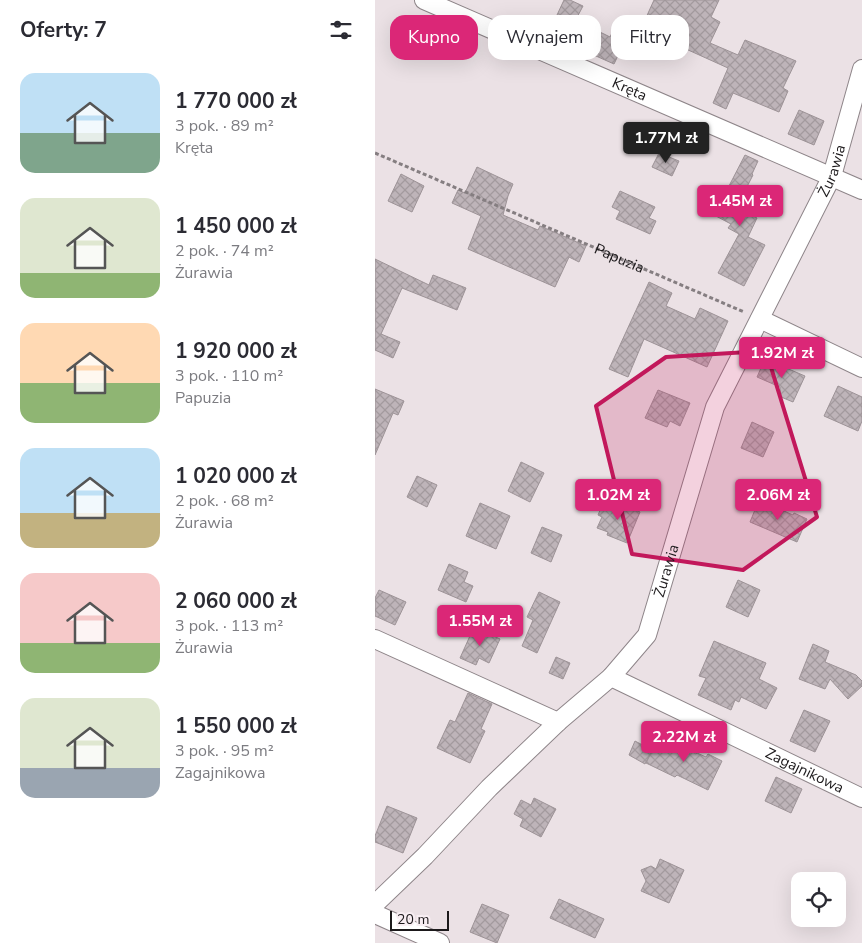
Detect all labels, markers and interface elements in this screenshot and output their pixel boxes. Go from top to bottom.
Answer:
chip: Kupno [390,15,478,60]
chip: Wynajem [488,15,601,60]
chip: Filtry [611,15,689,60]
text: Oferty: 7 [20,16,107,44]
icon: filters [327,16,355,44]
street label: Kręta [609,73,650,105]
text: 1 770 000 zł [175,87,297,115]
icon: home [60,93,120,153]
text: 3 pok. · 89 m² [175,115,274,137]
pin: 1.77M zł [614,121,718,164]
text: 1.77M zł [634,127,698,149]
text: Kręta [175,137,213,159]
street label: Żurawia [813,142,850,200]
pin: 1.45M zł [688,184,792,227]
text: 1.45M zł [708,190,772,212]
text: 1 450 000 zł [175,212,297,240]
icon: home [60,218,120,278]
street label: Papuzia [591,239,647,278]
text: 2 pok. · 74 m² [175,240,274,262]
text: Żurawia [175,262,233,284]
pin: 1.92M zł [730,336,834,379]
text: 1 920 000 zł [175,337,297,365]
text: 1.92M zł [750,342,814,364]
icon: home [60,343,120,403]
text: 3 pok. · 110 m² [175,365,283,387]
text: Papuzia [175,387,231,409]
text: 1 020 000 zł [175,462,297,490]
icon: home [60,468,120,528]
pin: 1.02M zł [566,478,670,521]
pin: 2.06M zł [726,478,830,521]
text: 1.02M zł [586,484,650,506]
text: 2.06M zł [746,484,810,506]
text: 2 pok. · 68 m² [175,490,274,512]
text: Żurawia [175,512,233,534]
street label: Żurawia [649,542,683,600]
text: 2 060 000 zł [175,587,297,615]
icon: home [60,593,120,653]
pin: 1.55M zł [428,604,532,647]
text: 1.55M zł [448,610,512,632]
text: 3 pok. · 113 m² [175,615,283,637]
text: Żurawia [175,637,233,659]
text: 1 550 000 zł [175,712,297,740]
icon: home [60,718,120,778]
pin: 2.22M zł [632,720,736,763]
text: 2.22M zł [652,726,716,748]
text: 3 pok. · 95 m² [175,740,274,762]
street label: Zagajnikowa [762,743,847,798]
text: Zagajnikowa [175,762,266,784]
map controls [791,872,846,927]
button: locate [791,872,846,927]
scale bar [390,908,449,931]
text: 20 m [397,910,429,929]

